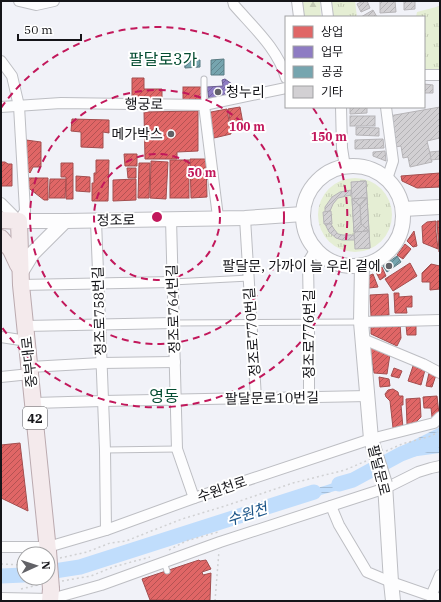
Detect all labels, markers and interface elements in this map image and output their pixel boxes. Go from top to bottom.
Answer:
scale bar [18,16,81,42]
legend [285,16,425,108]
text: 50 m [24,22,53,37]
text: 상업 [321,24,343,39]
text: 업무 [321,44,343,59]
district label: 팔달로3가 [129,49,198,69]
text: 공공 [321,64,343,79]
place label: 청누리 [226,83,265,101]
text: 기타 [321,84,343,99]
marker: 청누리 [213,87,223,97]
street label: 행궁로 [125,95,164,113]
text: 100 m [229,119,265,134]
place label: 메가박스 [111,125,163,143]
marker: 메가박스 [166,129,176,139]
text: 150 m [311,129,347,144]
text: 50 m [188,165,217,180]
centre of rings [150,210,164,224]
street label: 정조로 [97,211,136,229]
place label: 팔달문, 가까이 늘 우리 곁에 [223,257,381,275]
marker: 팔달문, 가까이 늘 우리 곁에 [384,261,394,271]
street label: 정조로764번길 [162,264,184,354]
street label: 정조로758번길 [88,266,110,356]
street label: 정조로770번길 [240,287,264,377]
street label: 정조로776번길 [300,289,318,379]
street label: 중부대로 [17,335,41,389]
district label: 영동 [149,386,179,406]
street label: 팔달문로10번길 [225,388,319,408]
road number: 42 [23,407,47,429]
street label: 팔달문로 [364,443,394,497]
street label: 수원천로 [195,472,249,506]
water label: 수원천 [224,498,272,529]
north arrow [16,546,56,586]
text: N [39,561,53,570]

